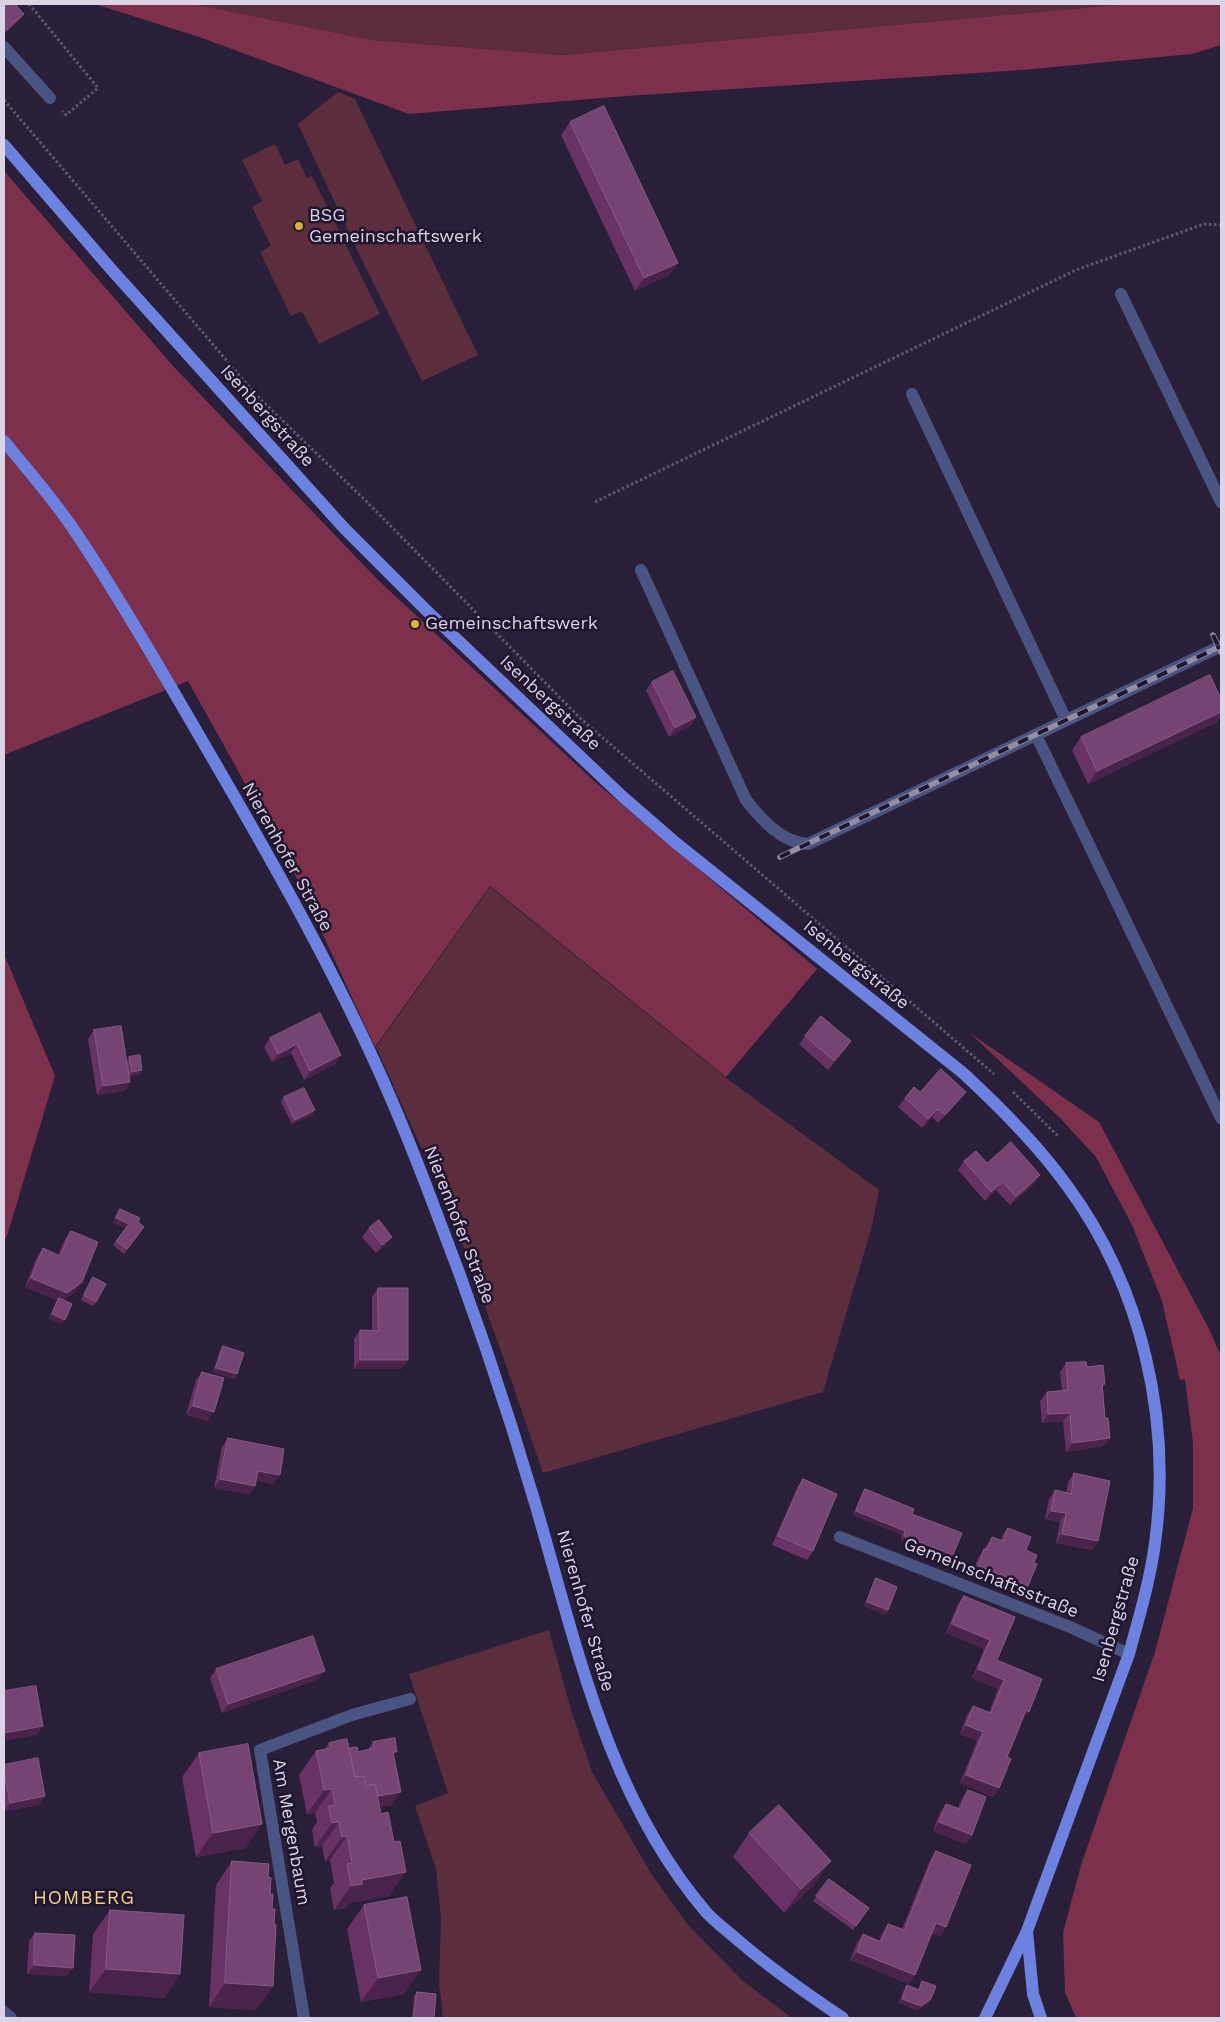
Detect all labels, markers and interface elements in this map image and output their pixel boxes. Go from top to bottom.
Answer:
place label: BSG Gemeinschaftswerk [309,205,482,248]
marker: BSG Gemeinschaftswerk [293,220,305,232]
street label: Isenbergstraße [215,360,319,472]
place label: Gemeinschaftswerk [425,613,598,635]
marker: Gemeinschaftswerk [409,618,421,630]
street label: Isenbergstraße [495,651,605,755]
street label: Nierenhofer Straße [237,779,337,935]
street label: Isenbergstraße [799,916,913,1014]
street label: Nierenhofer Straße [419,1143,499,1307]
street label: Nierenhofer Straße [552,1528,618,1694]
street label: Gemeinschaftsstraße [900,1533,1082,1623]
street label: Isenbergstraße [1088,1553,1144,1685]
street label: Am Mergenbaum [267,1757,315,1907]
district label: HOMBERG [32,1887,136,1909]

